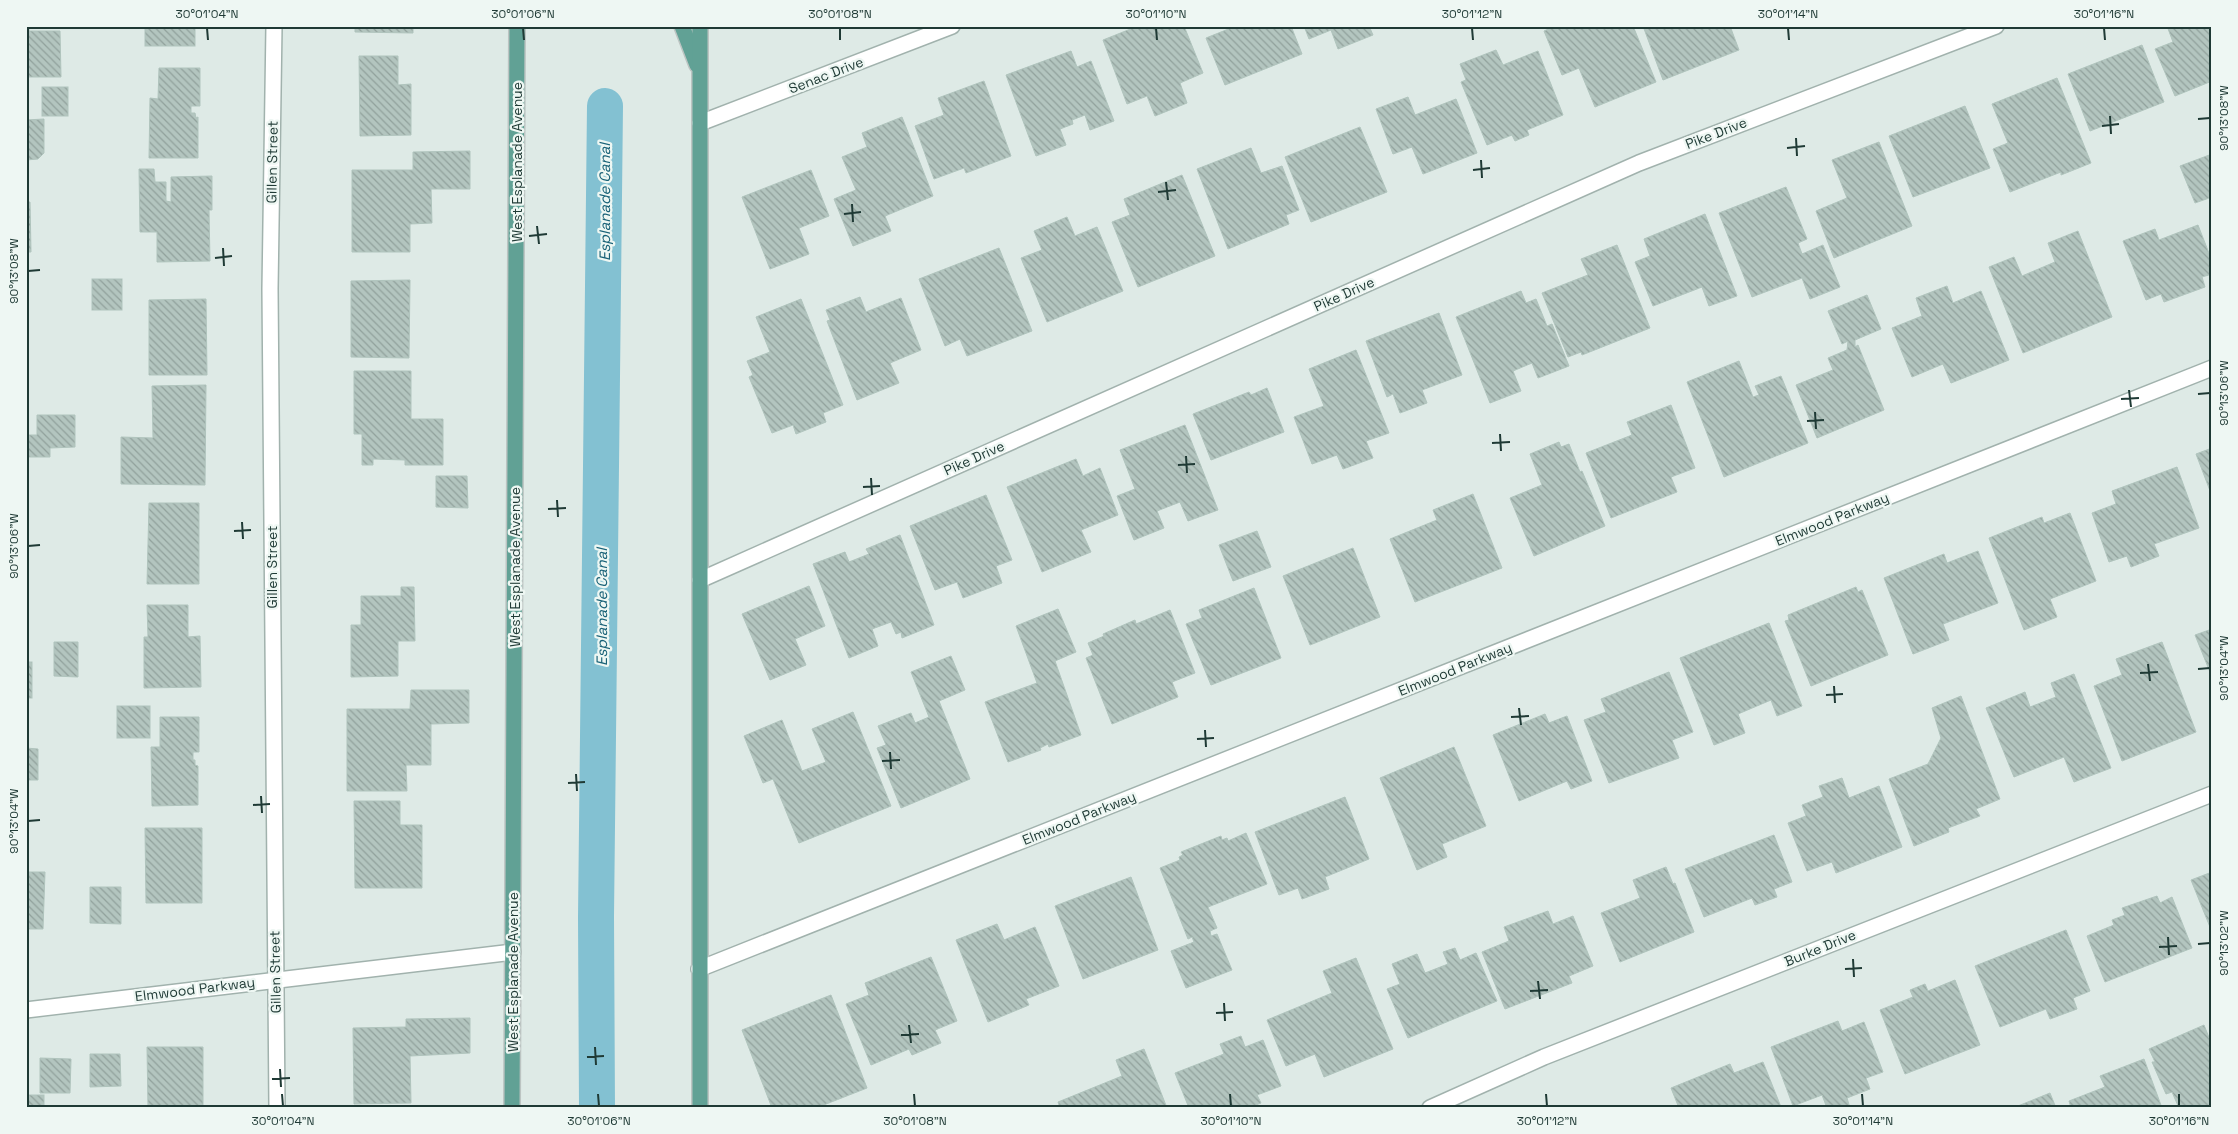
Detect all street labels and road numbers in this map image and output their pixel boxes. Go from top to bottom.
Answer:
street label: Senac Drive [786,52,866,98]
street label: West Esplanade Avenue [508,82,526,242]
street label: Pike Drive [1683,113,1749,153]
street label: Gillen Street [262,120,282,204]
street label: Pike Drive [1311,273,1377,315]
street label: Pike Drive [941,437,1007,479]
street label: West Esplanade Avenue [506,487,524,647]
street label: Elmwood Parkway [1773,488,1891,550]
street label: Gillen Street [263,526,281,608]
street label: Elmwood Parkway [1396,638,1514,700]
street label: Elmwood Parkway [1020,787,1138,849]
street label: West Esplanade Avenue [504,892,522,1052]
street label: Burke Drive [1782,925,1858,971]
street label: Gillen Street [265,930,285,1014]
street label: Elmwood Parkway [134,973,256,1005]

